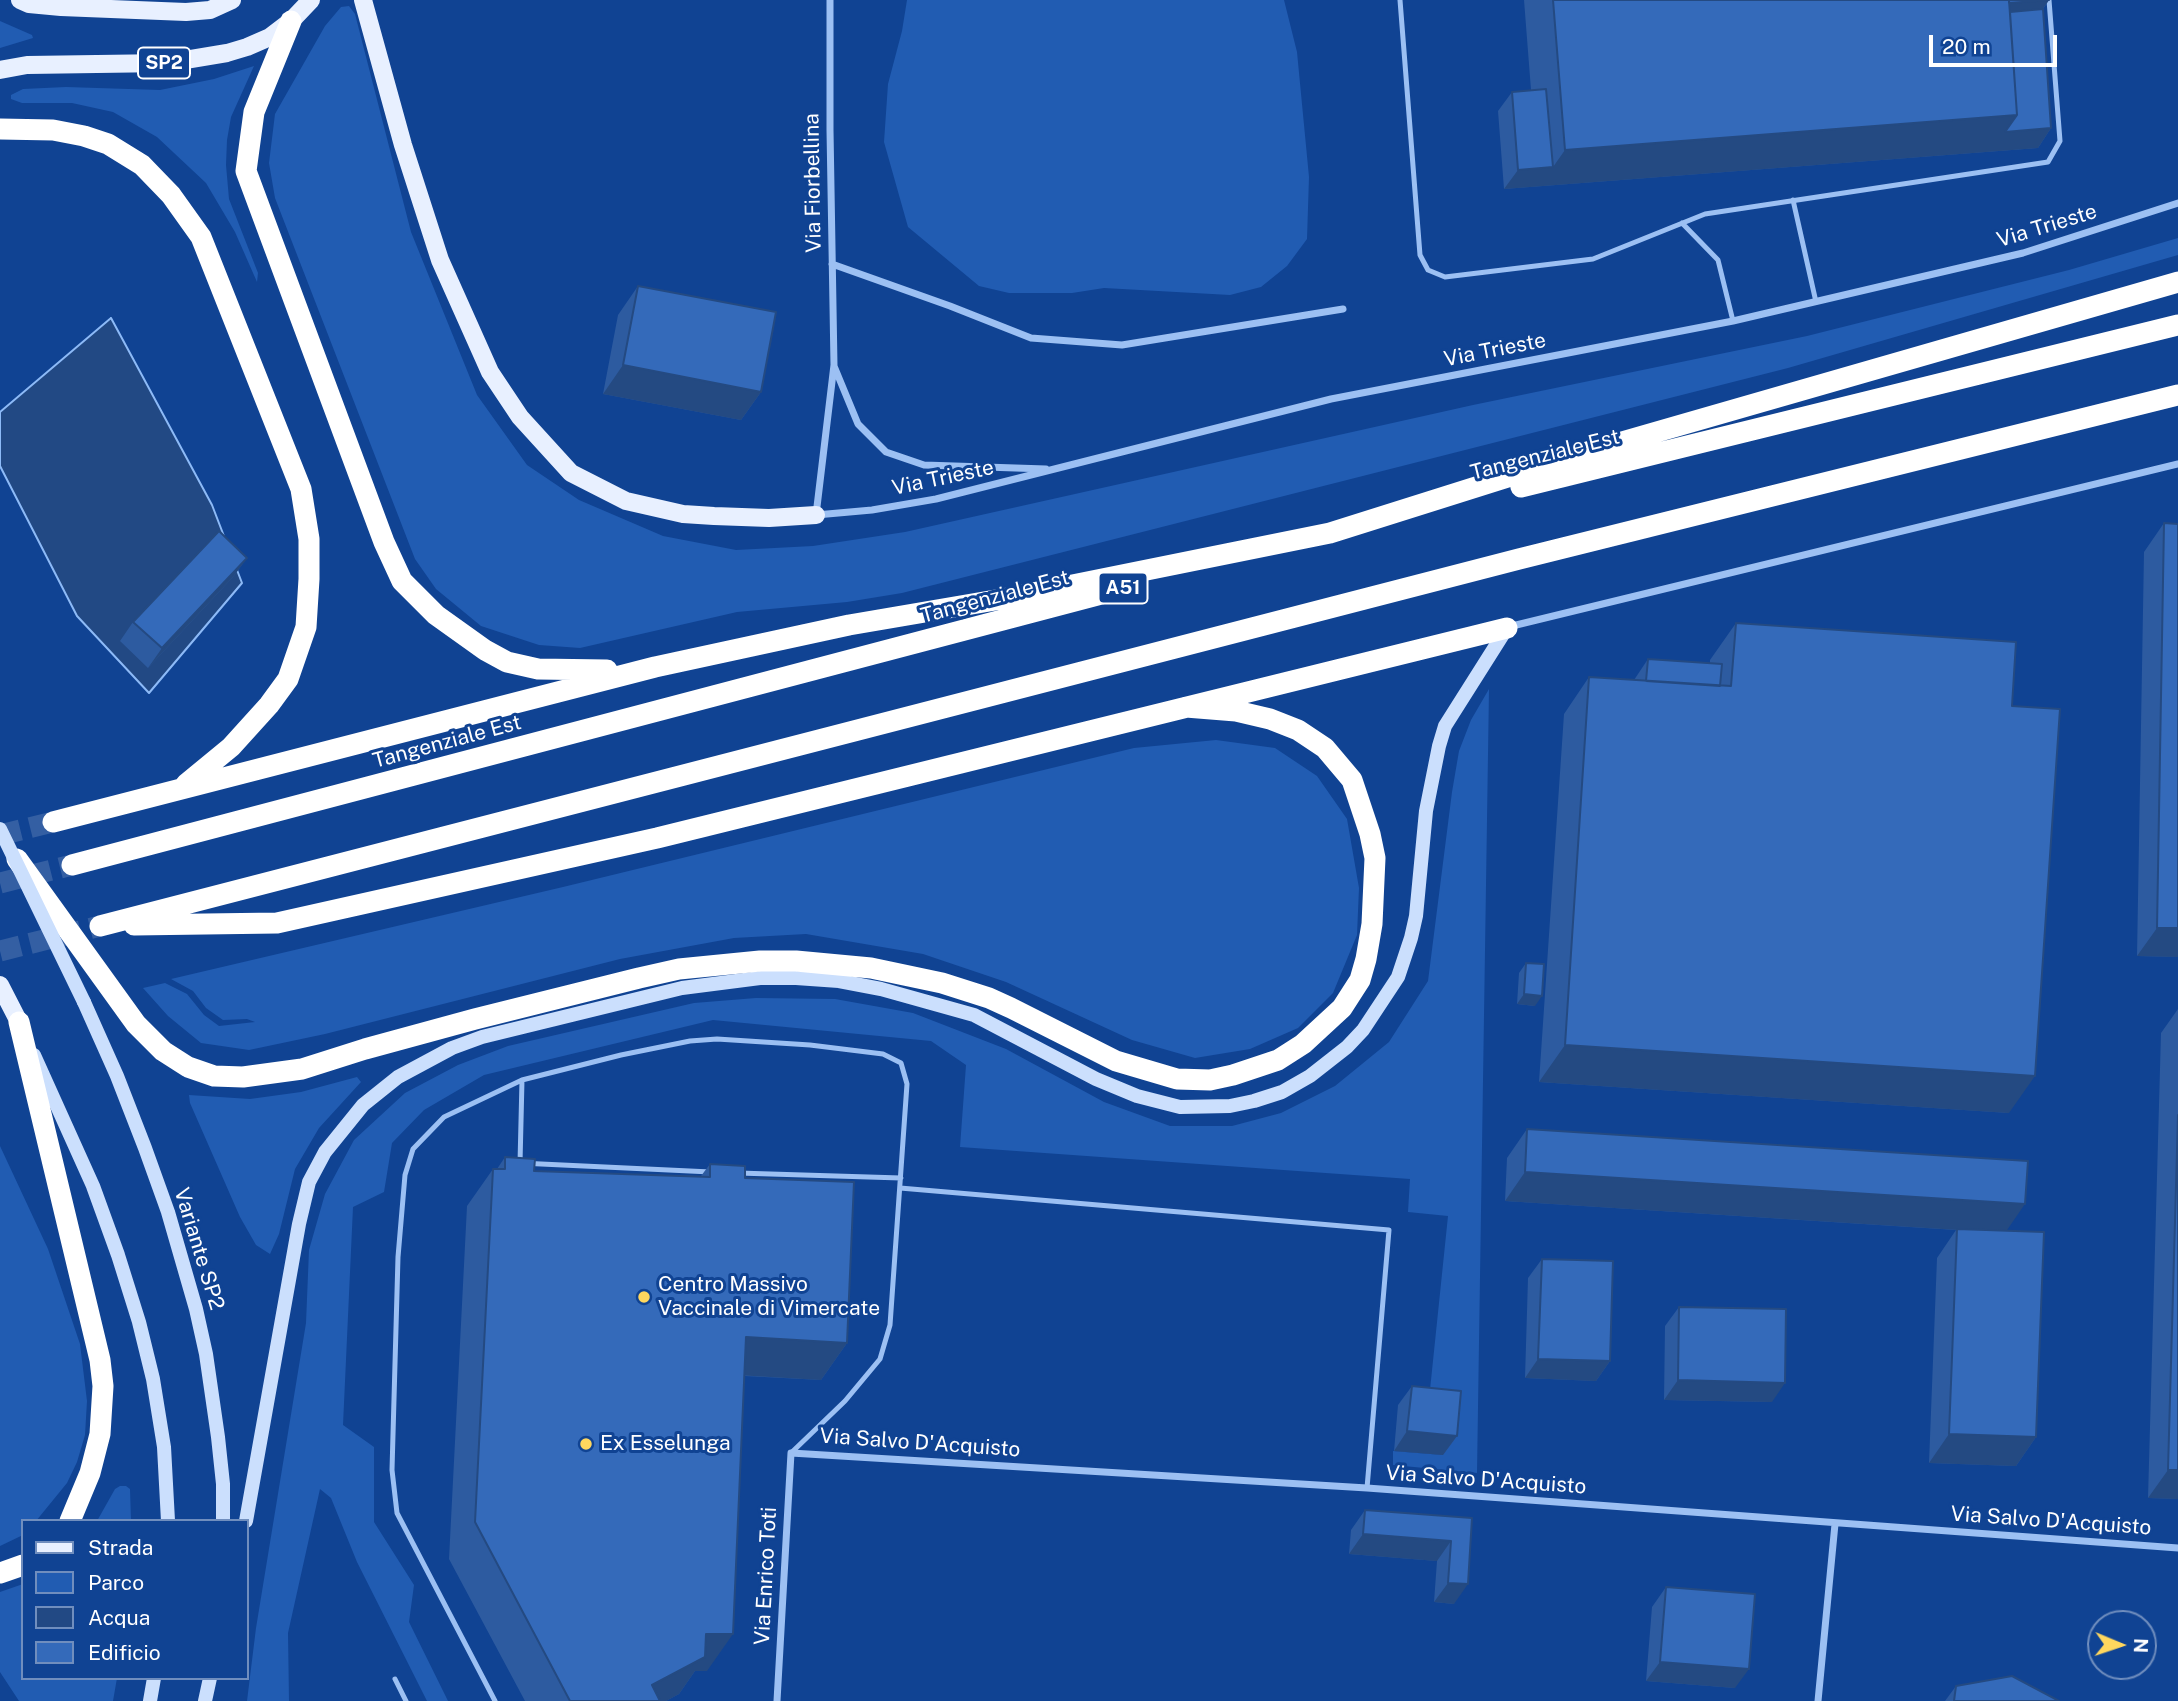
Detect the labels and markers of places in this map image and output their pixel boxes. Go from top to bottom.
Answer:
place label: Centro Massivo Vaccinale di Vimercate [658,1272,880,1322]
marker: Centro Massivo Vaccinale di Vimercate [636,1289,652,1305]
place label: Ex Esselunga [600,1431,731,1457]
marker: Ex Esselunga [578,1436,594,1452]

